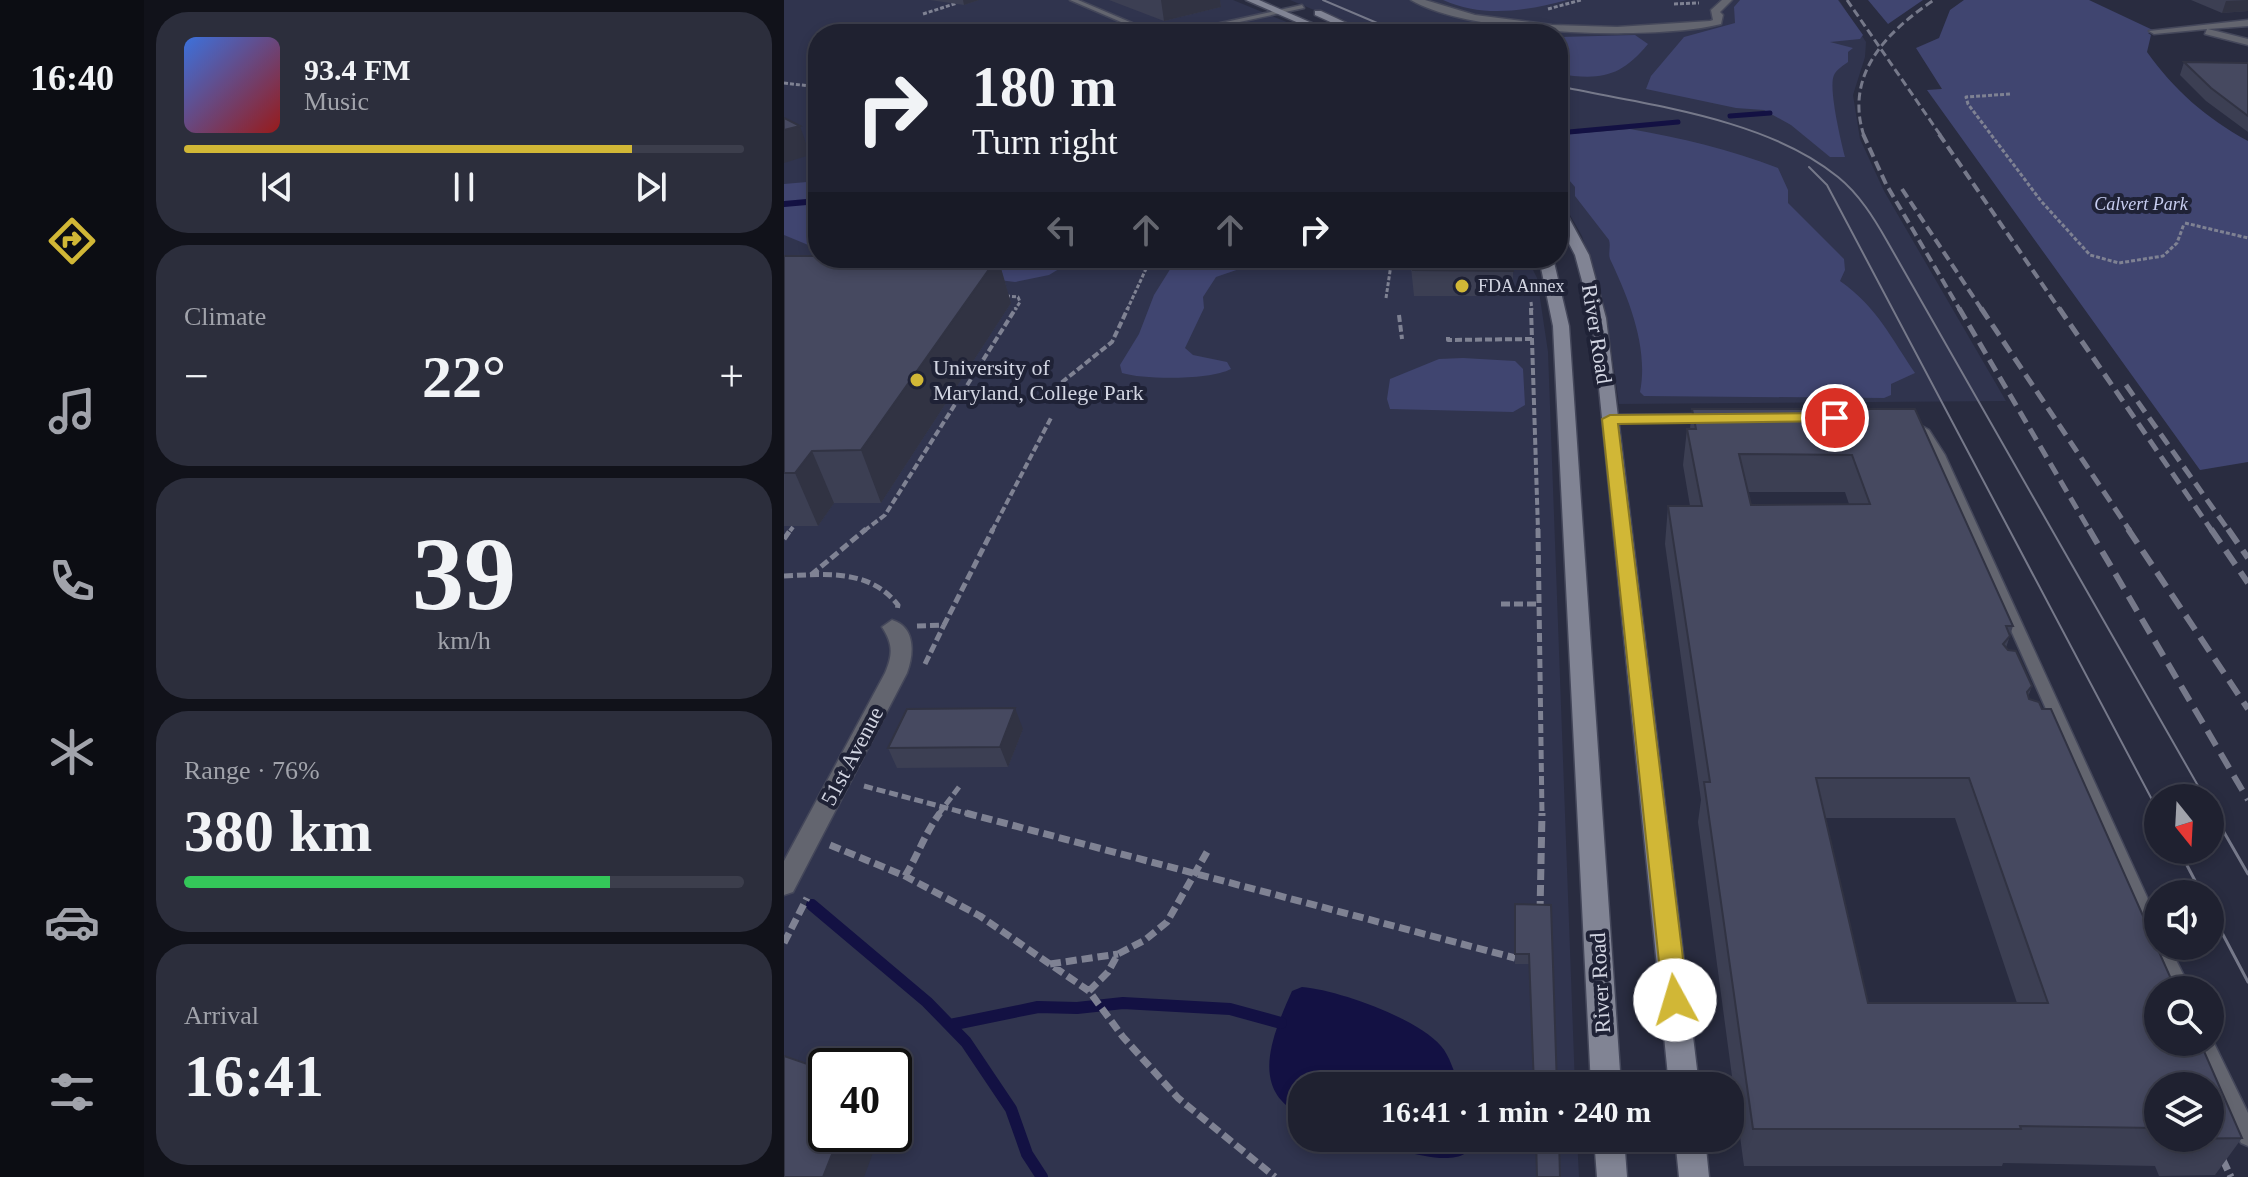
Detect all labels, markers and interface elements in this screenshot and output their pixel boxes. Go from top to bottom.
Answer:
text: 93.4 FM [304,53,411,86]
icon: right [840,56,944,160]
text: 180 m [972,56,1117,118]
text: 16:40 [30,58,114,98]
text: Music [304,87,369,116]
text: Turn right [972,122,1118,162]
icon: previous [255,165,299,209]
icon: pause [442,165,486,209]
icon: next [629,165,673,209]
park label: Calvert Park [2094,194,2189,214]
icon: left [1040,208,1084,252]
icon: ahead [1124,208,1168,252]
icon: ahead [1208,208,1252,252]
icon: right [1292,208,1336,252]
icon: directions [44,213,100,269]
place label: FDA Annex [1478,276,1565,296]
marker: FDA Annex [1453,277,1471,295]
street label: River Road [1577,282,1617,386]
text: Climate [184,302,266,331]
text: 22° [422,344,506,410]
text: − [184,352,209,401]
text: + [719,352,744,401]
place label: University of Maryland, College Park [933,355,1144,405]
marker: University of Maryland, College Park [908,371,926,389]
icon: music [44,383,100,439]
pin [1801,384,1869,452]
icon: arrive [1813,396,1857,440]
text: 39 [412,516,516,631]
icon: phone [44,553,100,609]
text: km/h [437,626,491,655]
street label: 51st Avenue [816,703,888,809]
icon: climate [44,724,100,780]
text: Range · 76% [184,756,320,785]
north arrow [2144,784,2224,864]
map controls [2144,784,2224,1152]
text: 380 km [184,798,372,864]
button: sound [2144,880,2224,960]
icon: car [44,894,100,950]
street label: River Road [1585,932,1615,1034]
position arrow [1633,958,1717,1042]
button: search [2144,976,2224,1056]
text: Arrival [184,1001,259,1030]
text: 16:41 [184,1043,324,1109]
speed limit sign: 40 [808,1048,912,1152]
icon: filters [44,1064,100,1120]
button: layers [2144,1072,2224,1152]
text: 16:41 · 1 min · 240 m [1381,1095,1651,1128]

